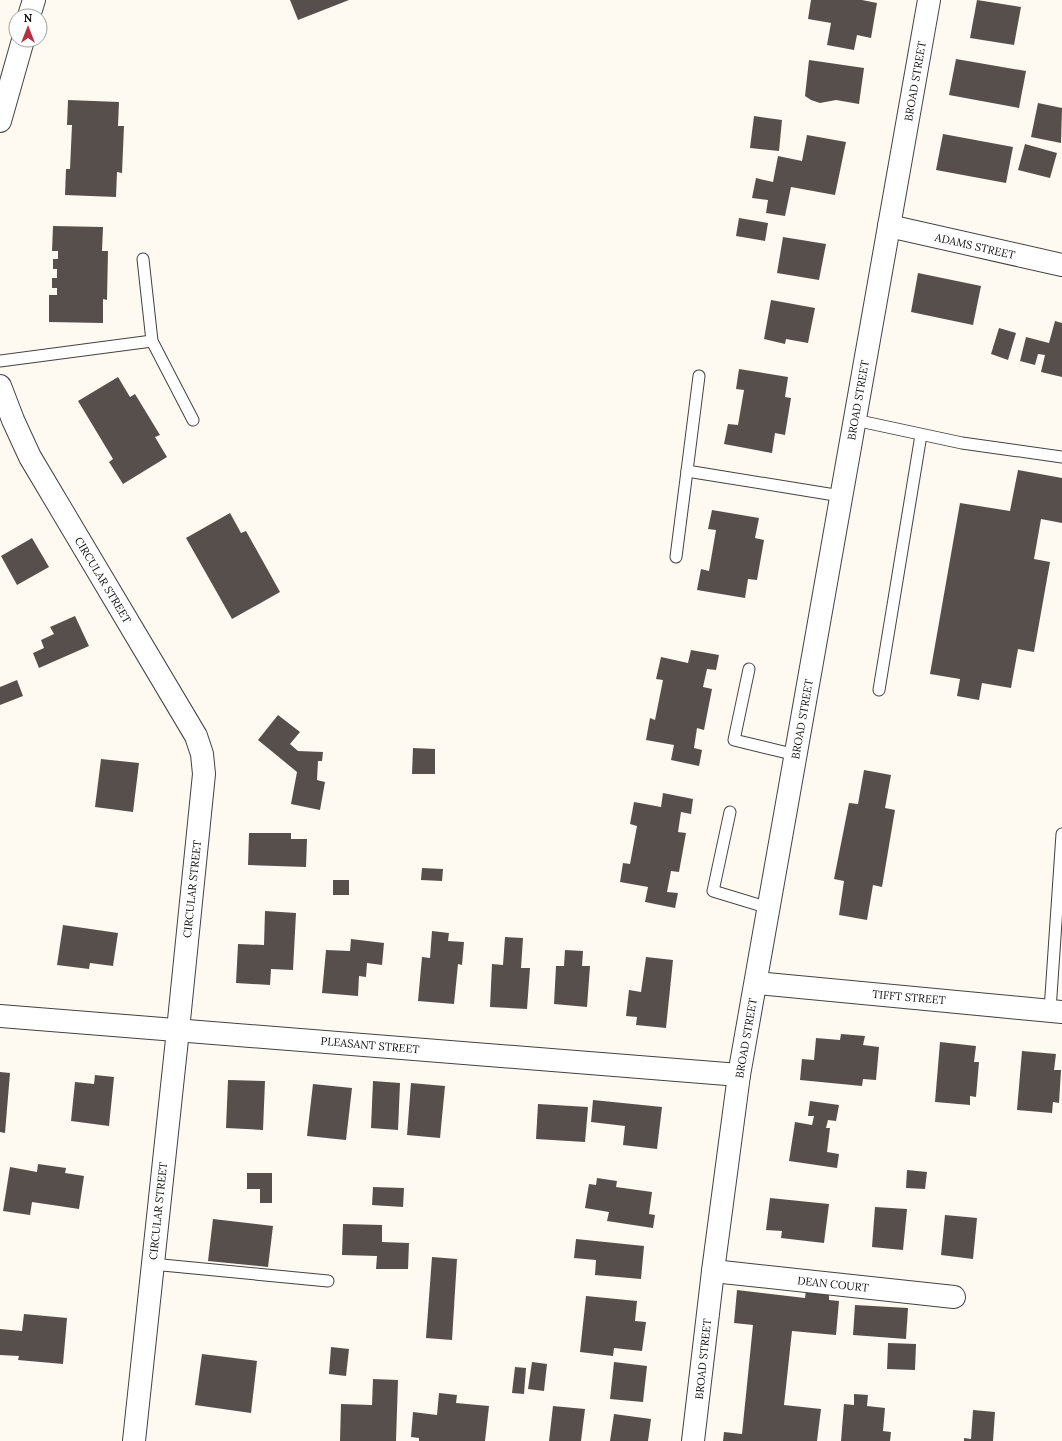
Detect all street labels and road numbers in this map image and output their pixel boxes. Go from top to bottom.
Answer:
street label: BROAD STREET [901,40,929,122]
street label: ADAMS STREET [933,230,1016,262]
street label: BROAD STREET [844,359,872,441]
street label: CIRCULAR STREET [72,534,134,626]
street label: BROAD STREET [788,678,816,760]
street label: CIRCULAR STREET [180,839,204,939]
street label: TIFFT STREET [872,987,946,1007]
street label: BROAD STREET [732,997,760,1079]
street label: PLEASANT STREET [320,1034,420,1056]
street label: CIRCULAR STREET [146,1161,170,1261]
street label: DEAN COURT [797,1273,869,1295]
street label: BROAD STREET [692,1318,714,1400]

